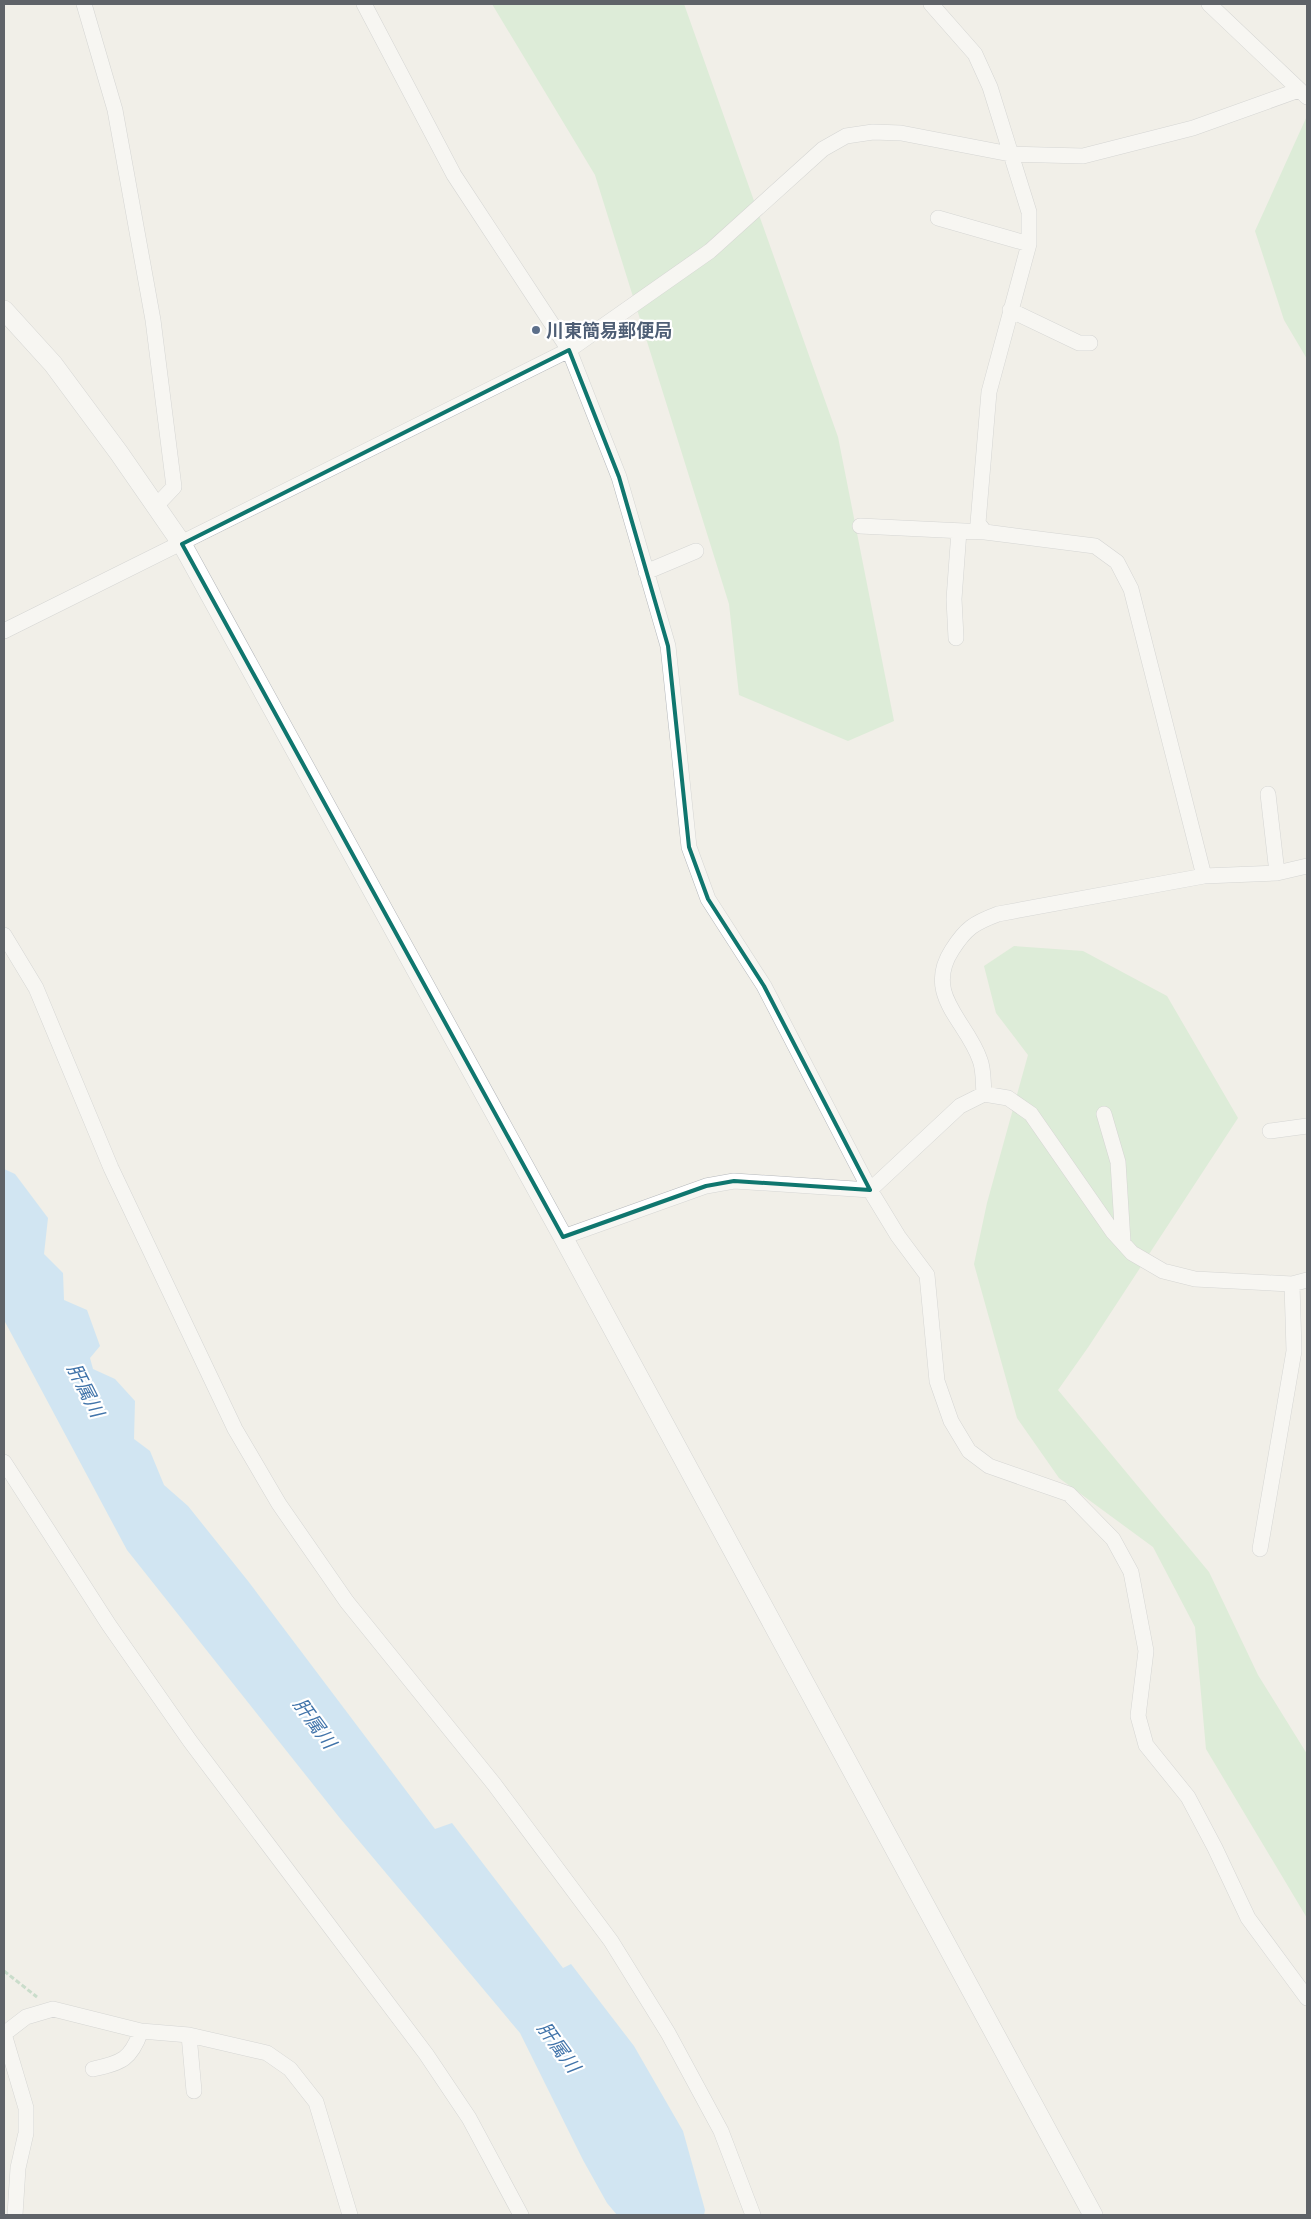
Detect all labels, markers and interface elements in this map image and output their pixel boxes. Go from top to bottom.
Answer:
place label: 川東簡易郵便局 [546,320,672,341]
marker: 川東簡易郵便局 [530,324,542,336]
water label: 肝属川 [63,1360,110,1422]
water label: 肝属川 [289,1693,342,1754]
water label: 肝属川 [533,2017,586,2078]

